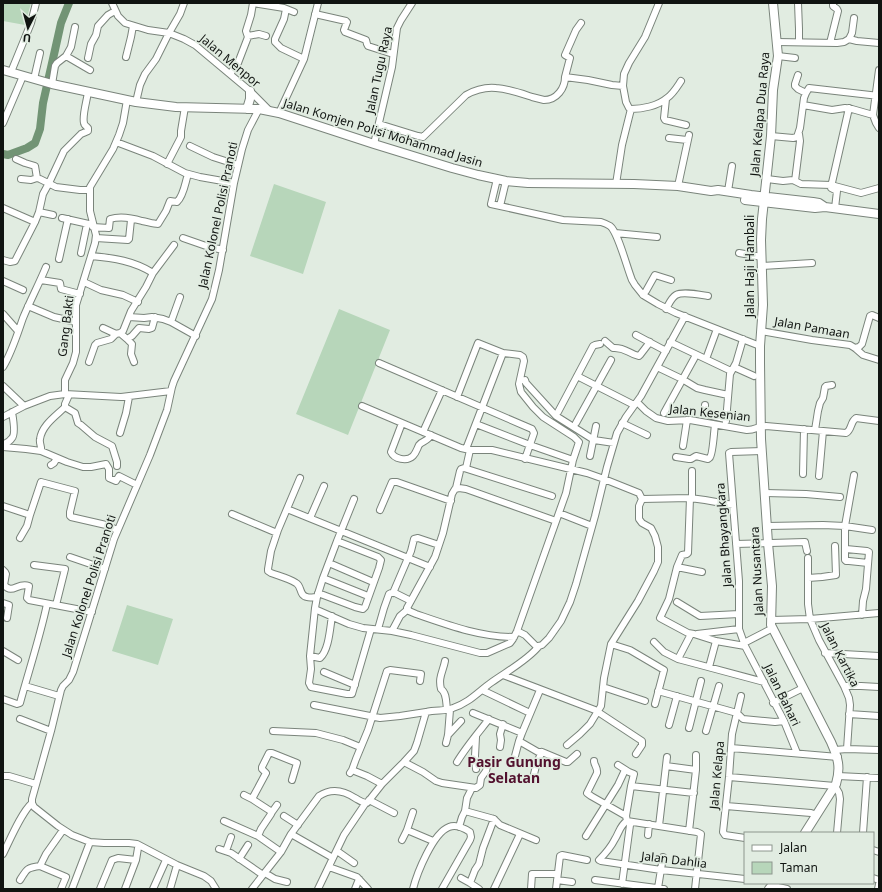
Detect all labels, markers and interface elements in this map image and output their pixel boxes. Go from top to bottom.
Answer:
north arrow [8,8,48,48]
street label: Jalan Tugu Raya [361,25,396,116]
street label: Jalan Menpor [195,29,265,91]
text: U [22,31,32,46]
street label: Jalan Kelapa Dua Raya [746,51,773,178]
street label: Jalan Komjen Polisi Mohammad Jasin [280,94,485,171]
street label: Jalan Kolonel Polisi Pranoti [193,140,241,291]
street label: Jalan Haji Hambali [741,215,758,318]
street label: Gang Bakti [53,294,78,358]
street label: Jalan Pamaan [772,312,851,343]
street label: Jalan Kesenian [668,400,752,425]
street label: Jalan Bhayangkara [711,482,736,589]
street label: Jalan Kolonel Polisi Pranoti [57,512,120,660]
street label: Jalan Nusantara [746,526,767,617]
street label: Jalan Kartika [817,619,864,690]
street label: Jalan Bahari [760,660,805,729]
street label: Jalan Kelapa [705,740,728,811]
district label: Pasir Gunung Selatan [467,752,561,787]
legend [744,832,874,884]
text: Jalan [779,839,807,856]
street label: Jalan Dahlia [639,847,708,872]
text: Taman [780,859,818,876]

